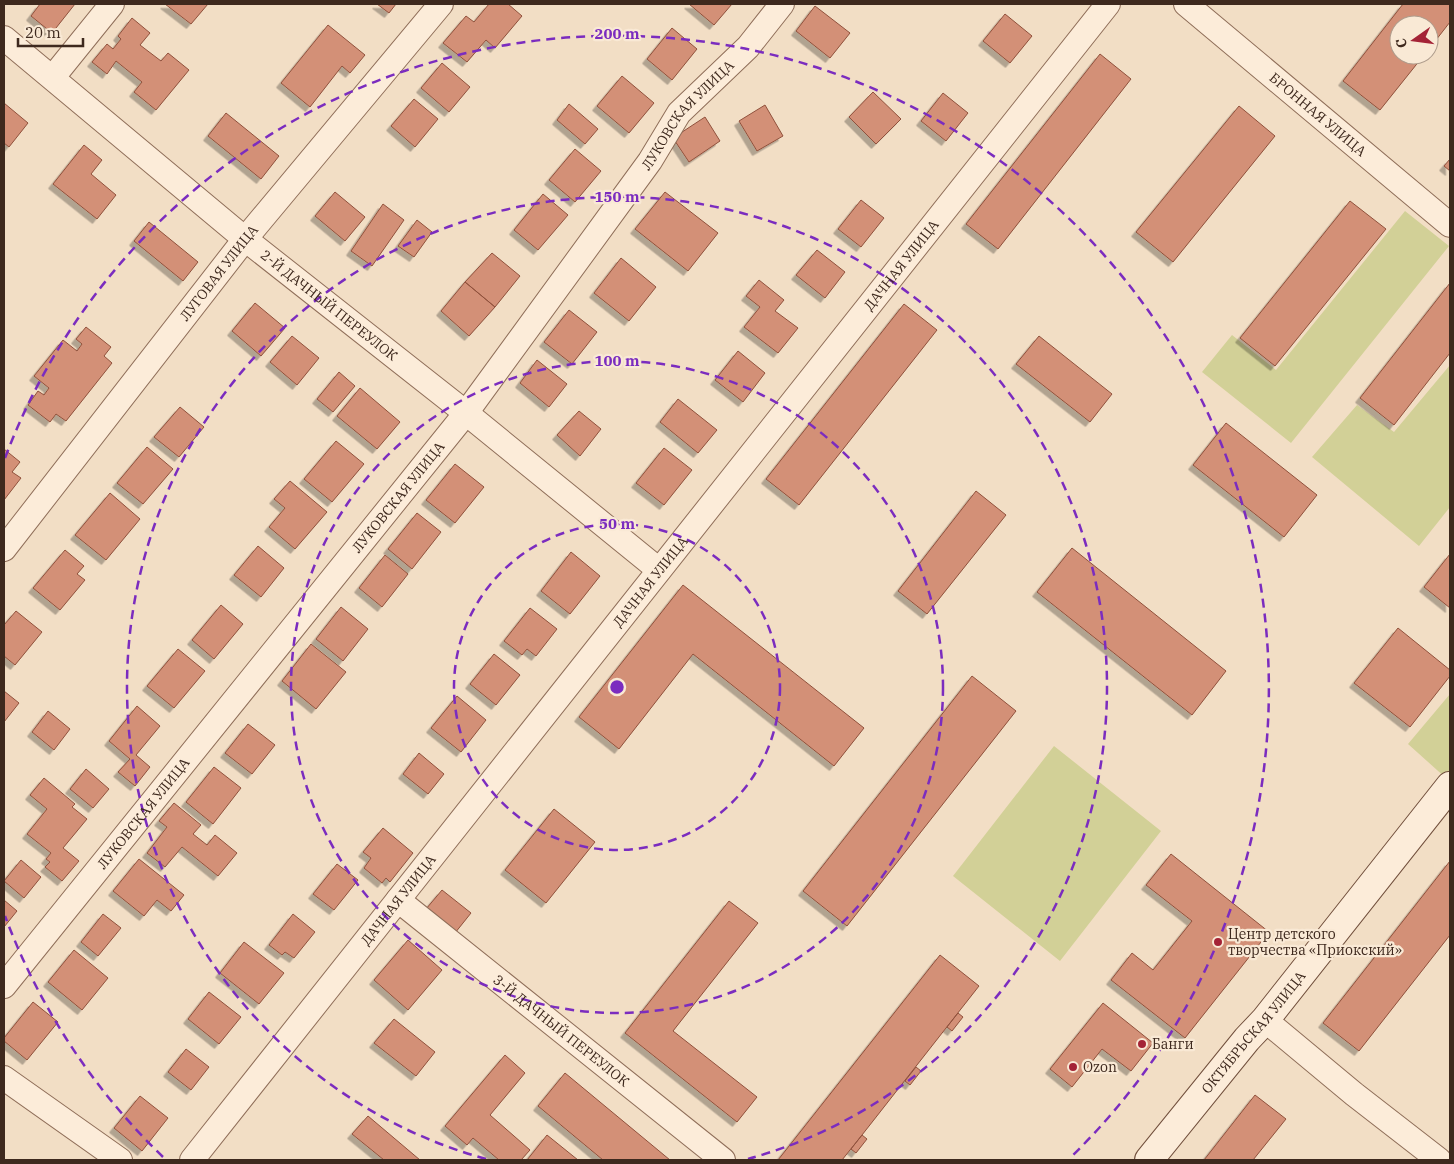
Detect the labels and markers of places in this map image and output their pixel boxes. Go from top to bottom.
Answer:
centre of rings [608,678,626,696]
place label: Центр детского творчества «Приокский» [1228,925,1402,959]
marker: Центр детского творчества «Приокский» [1212,936,1224,948]
place label: Банги [1152,1035,1194,1053]
marker: Банги [1136,1038,1148,1050]
place label: Ozon [1083,1058,1117,1076]
marker: Ozon [1067,1061,1079,1073]

